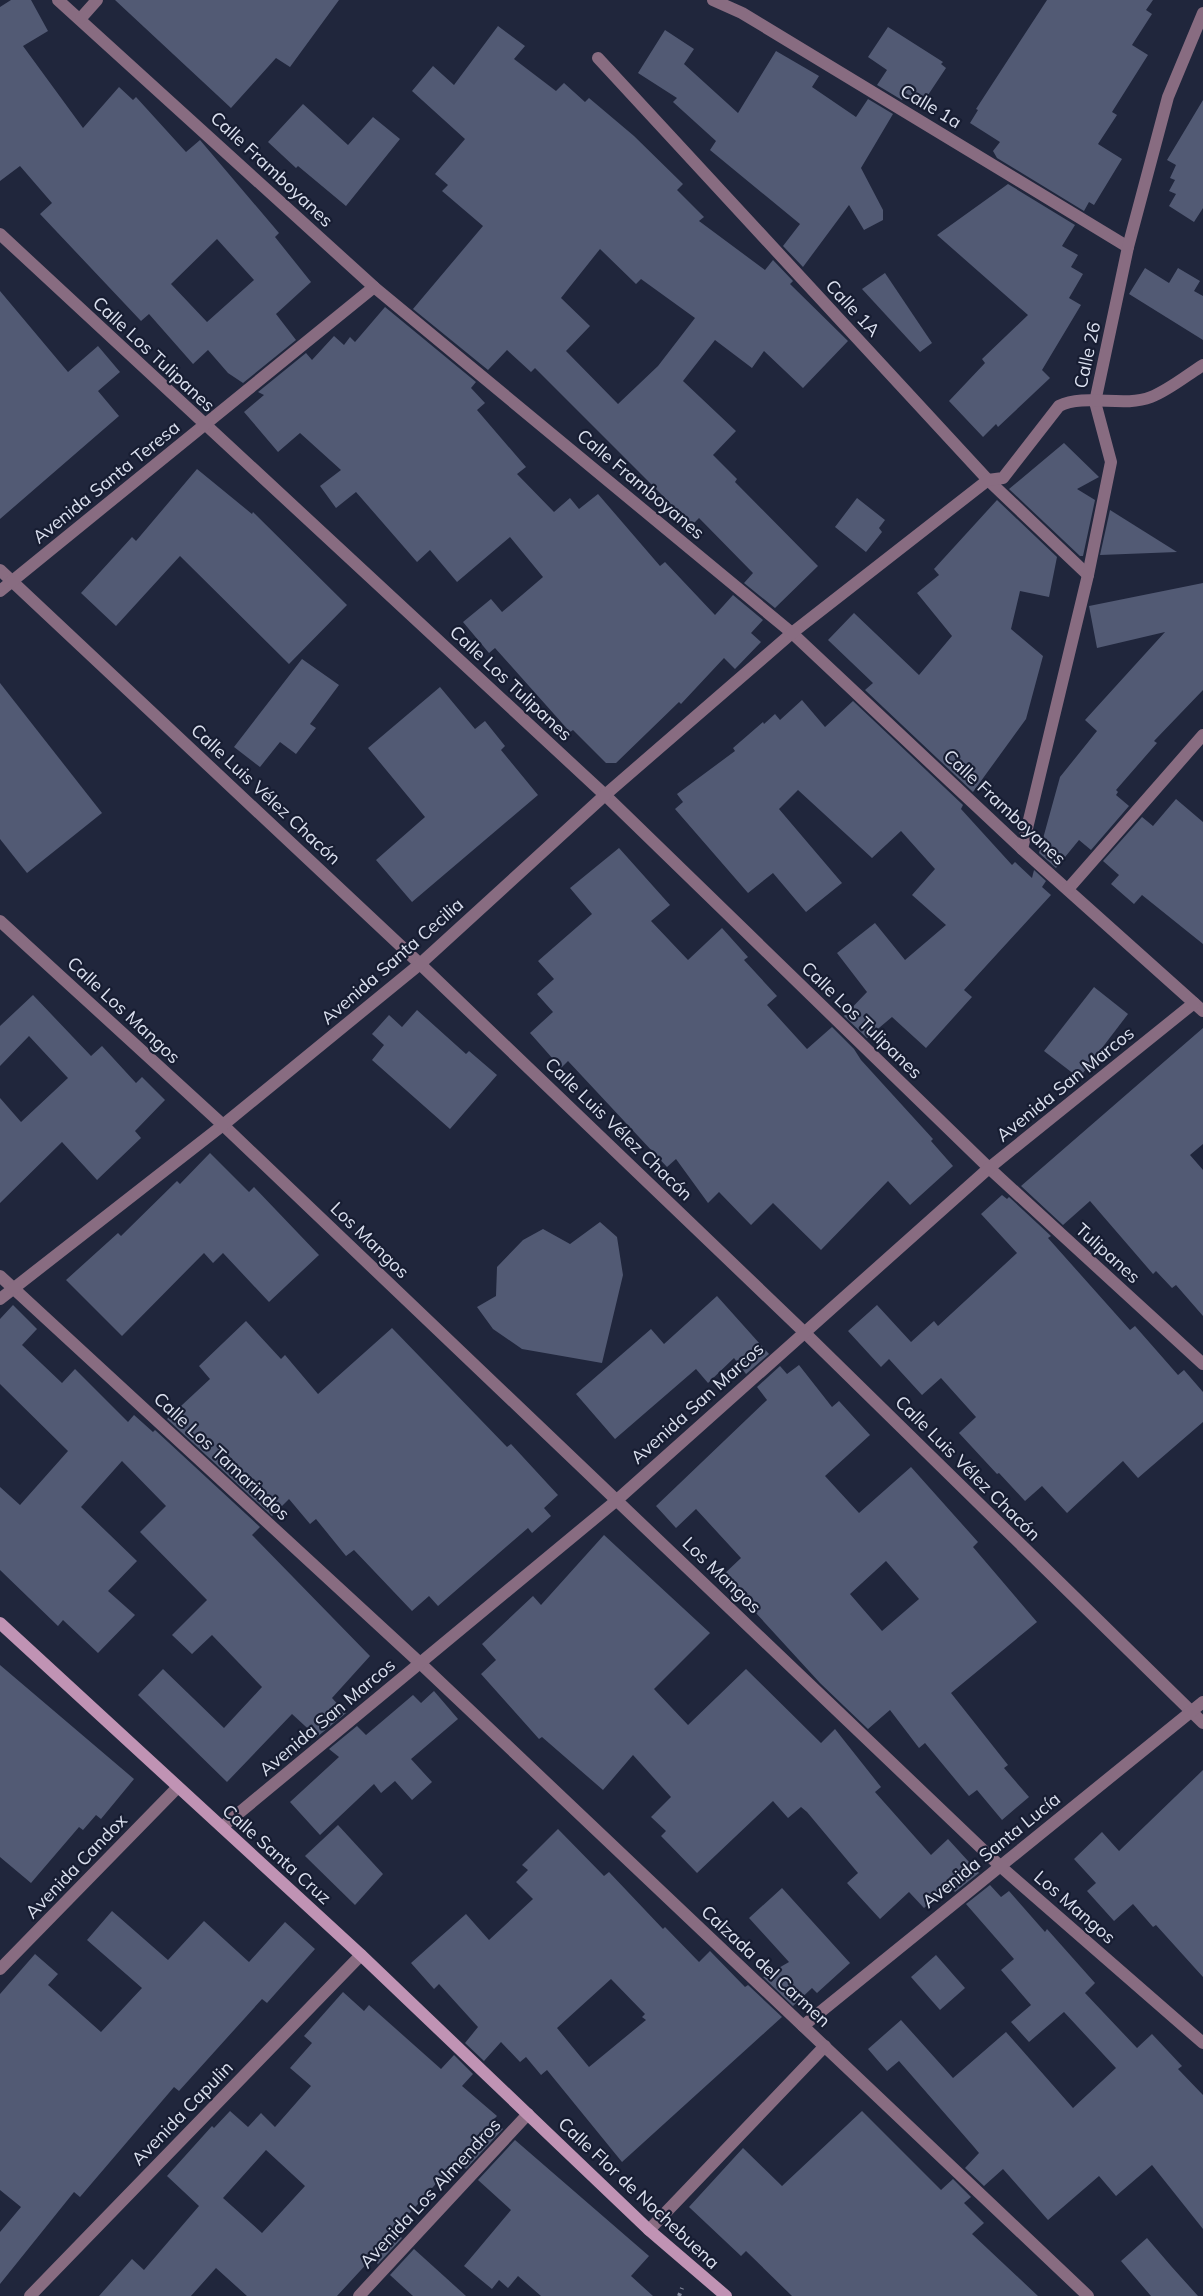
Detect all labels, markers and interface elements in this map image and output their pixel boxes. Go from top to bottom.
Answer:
street label: Calle 1a [896,79,966,133]
street label: Calle Framboyanes [206,106,338,232]
street label: Calle 1A [821,275,885,341]
street label: Calle Los Tulipanes [88,291,220,417]
street label: Calle 26 [1069,320,1105,390]
street label: Avenida Santa Teresa [28,416,184,548]
street label: Calle Framboyanes [573,424,709,544]
street label: Calle Los Tulipanes [445,620,577,746]
street label: Calle Luis Vélez Chacón [186,719,346,869]
street label: Calle Framboyanes [939,744,1071,870]
street label: Avenida Santa Cecilia [316,893,468,1029]
street label: Calle Los Mangos [63,952,185,1068]
street label: Calle Los Tulipanes [797,957,927,1084]
street label: Avenida San Marcos [991,1021,1139,1147]
street label: Calle Luis Vélez Chacón [540,1053,698,1205]
street label: Los Mangos [326,1197,414,1283]
street label: Tulipanes [1071,1218,1145,1288]
street label: Avenida San Marcos [626,1337,768,1469]
street label: Calle Los Tamarindos [149,1387,295,1525]
street label: Calle Luis Vélez Chacón [890,1390,1046,1546]
street label: Los Mangos [678,1532,766,1618]
street label: Avenida San Marcos [254,1653,400,1781]
street label: Avenida Santa Lucía [917,1787,1065,1913]
street label: Calle Santa Cruz [218,1799,336,1909]
street label: Avenida Candox [20,1808,132,1923]
street label: Los Mangos [1030,1865,1121,1949]
street label: Calzada del Carmen [697,1900,835,2032]
street label: Avenida Capulin [126,2056,238,2170]
street label: Calle Flor de Nochebuena [553,2112,725,2274]
street label: Avenida Los Almendros [354,2113,506,2273]

